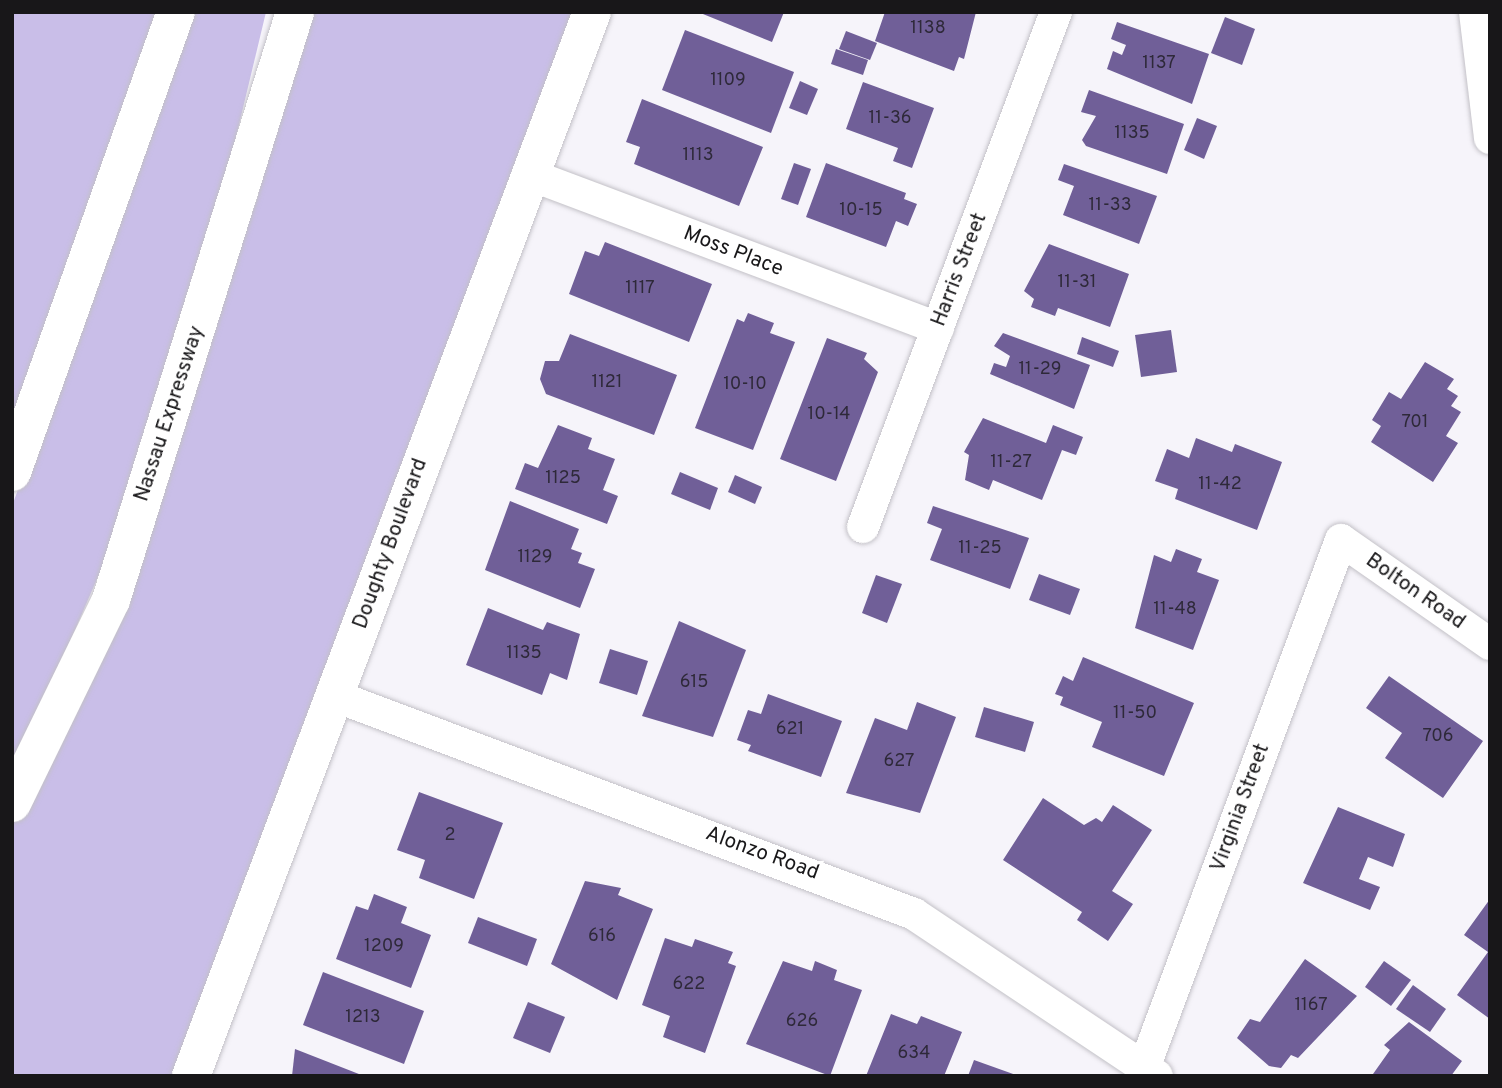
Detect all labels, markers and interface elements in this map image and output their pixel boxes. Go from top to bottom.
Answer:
house number: 1138 [910,18,946,40]
house number: 1137 [1142,53,1176,75]
house number: 1109 [710,70,746,92]
house number: 11-36 [868,108,912,130]
house number: 1135 [1114,123,1150,145]
house number: 1113 [683,145,713,167]
house number: 11-33 [1088,195,1132,217]
house number: 10-15 [839,200,883,222]
street label: Harris Street [927,210,993,330]
street label: Moss Place [679,221,787,283]
house number: 11-31 [1058,272,1096,294]
house number: 1117 [625,278,655,300]
street label: Nassau Expressway [130,323,210,505]
house number: 11-29 [1018,359,1062,381]
house number: 1121 [591,372,623,394]
house number: 10-10 [723,374,767,396]
house number: 10-14 [808,404,850,426]
house number: 701 [1401,412,1429,434]
house number: 11-27 [990,452,1032,474]
street label: Doughty Boulevard [348,455,434,633]
house number: 1125 [545,468,581,490]
house number: 11-42 [1198,474,1242,496]
house number: 11-25 [958,538,1002,560]
house number: 1129 [517,547,553,569]
street label: Bolton Road [1360,548,1470,636]
house number: 11-48 [1153,599,1197,621]
house number: 1135 [506,643,542,665]
house number: 615 [680,672,708,694]
house number: 11-50 [1113,703,1157,725]
house number: 621 [776,719,804,741]
house number: 706 [1422,726,1454,748]
street label: Virginia Street [1206,740,1276,876]
house number: 627 [884,751,914,773]
street label: Alonzo Road [702,822,822,886]
house number: 2 [444,825,456,847]
house number: 616 [588,926,616,948]
house number: 1209 [364,936,404,958]
house number: 622 [673,974,705,996]
house number: 1167 [1294,995,1328,1017]
house number: 1213 [345,1007,381,1029]
house number: 626 [786,1011,818,1033]
house number: 634 [898,1043,930,1065]

